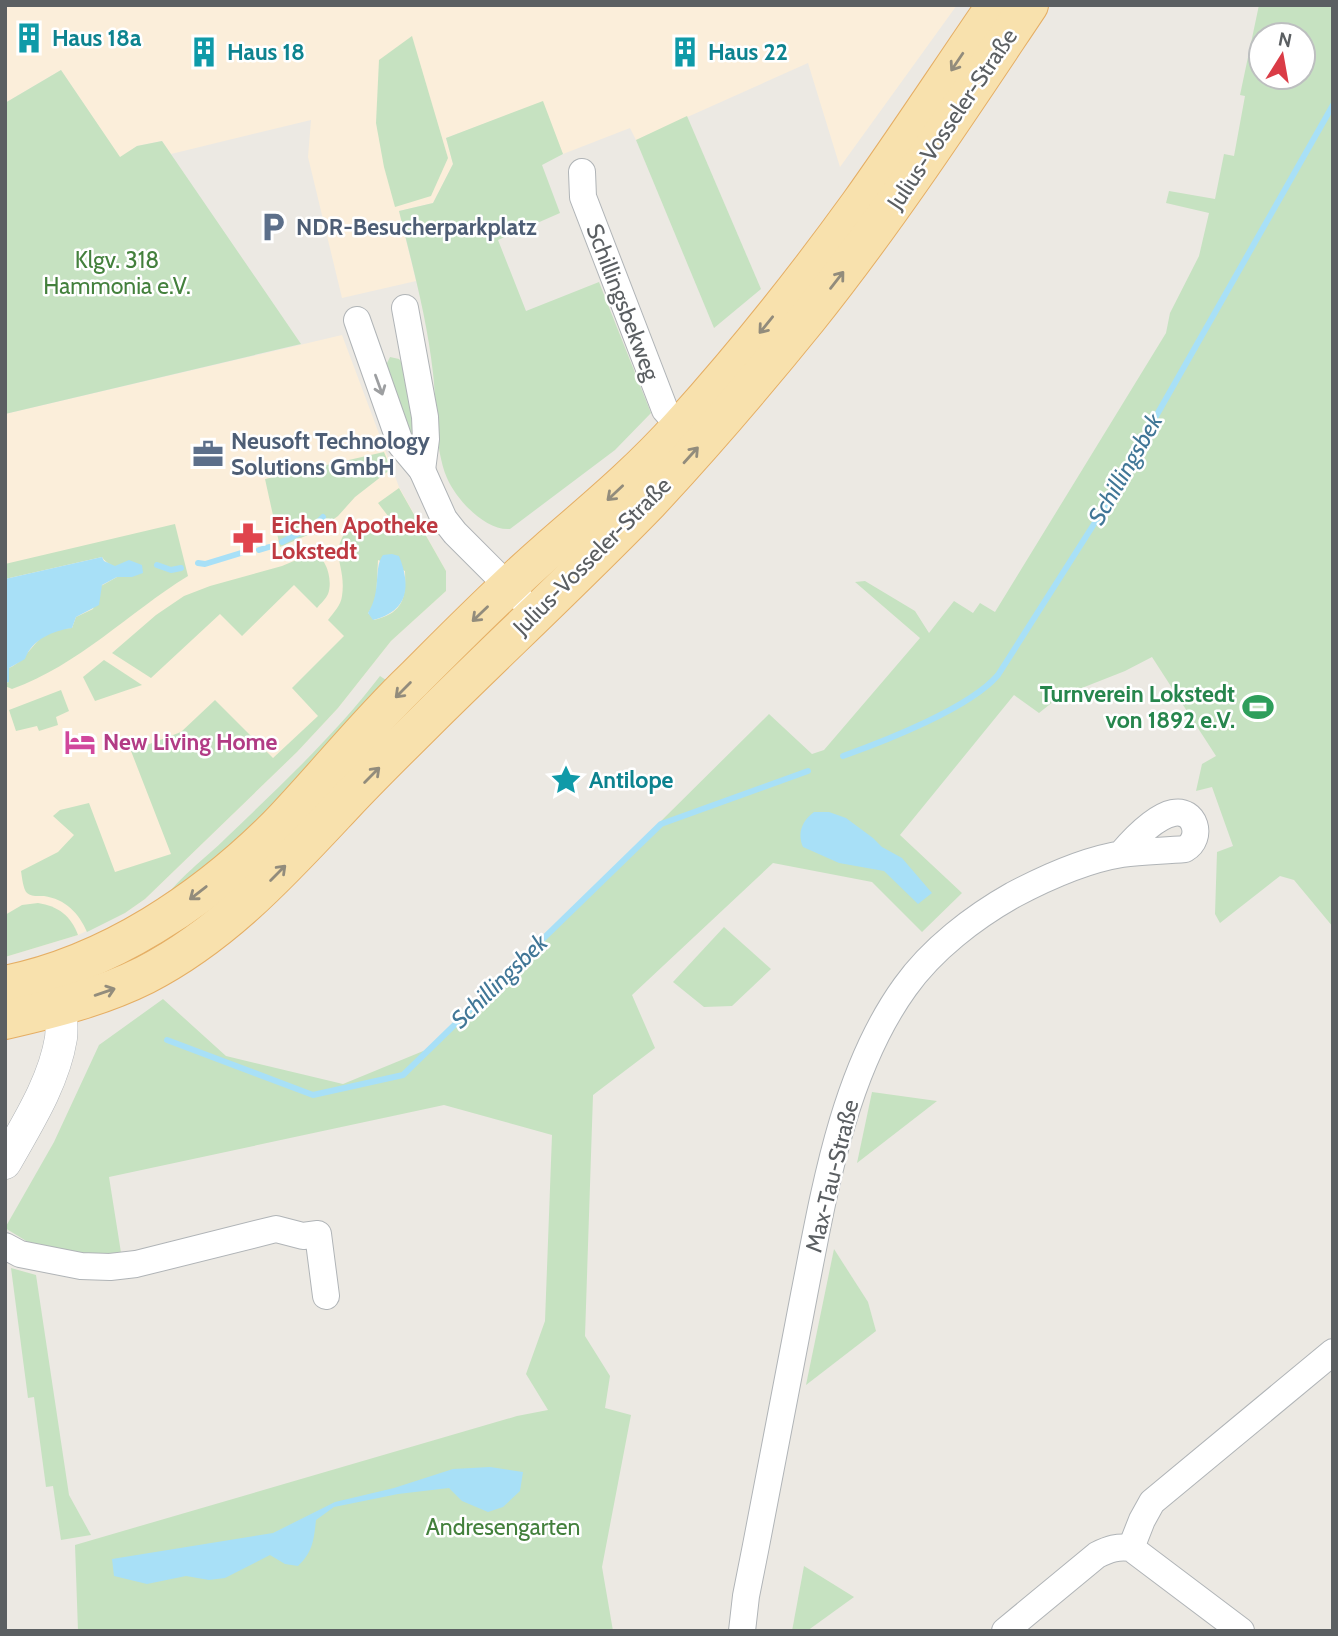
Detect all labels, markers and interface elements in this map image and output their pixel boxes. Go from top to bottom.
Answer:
building icon: Haus 18a [12,21,46,55]
north arrow [1247,21,1317,91]
street label: Julius-Vosseler-Straße [880,23,1023,216]
place label: Haus 18a [52,24,142,52]
text: N [1276,27,1294,52]
building icon: Haus 18 [187,35,221,69]
building icon: Haus 22 [668,35,702,69]
place label: Haus 18 [227,38,305,66]
place label: Haus 22 [708,38,788,66]
one-way arrow [950,51,964,71]
parking icon: NDR-Besucherparkplatz [256,210,290,244]
place label: NDR-Besucherparkplatz [296,213,537,241]
street label: Schillingsbekweg [580,220,666,385]
park label: Klgv. 318 Hammonia e.V. [43,246,191,300]
one-way arrow [829,272,844,290]
one-way arrow [758,315,774,333]
one-way arrow [374,373,386,395]
water label: Schillingsbek [1082,408,1169,530]
place label: Neusoft Technology Solutions GmbH [231,427,431,481]
office icon: Neusoft Technology Solutions GmbH [191,437,225,471]
one-way arrow [683,446,699,464]
street label: Julius-Vosseler-Straße [506,471,677,642]
one-way arrow [607,484,624,501]
place label: Eichen Apotheke Lokstedt [271,511,438,565]
pharmacy icon: Eichen Apotheke Lokstedt [231,521,265,555]
one-way arrow [472,606,489,623]
place label: Turnverein Lokstedt von 1892 e.V. [1040,680,1235,734]
one-way arrow [394,681,411,698]
sports icon: Turnverein Lokstedt von 1892 e.V. [1241,690,1275,724]
hotel icon: New Living Home [63,725,97,759]
place label: New Living Home [103,728,278,756]
place icon: Antilope [549,763,583,797]
one-way arrow [363,766,380,783]
place label: Antilope [589,766,674,794]
one-way arrow [269,864,286,881]
one-way arrow [190,886,208,901]
water label: Schillingsbek [445,927,554,1034]
one-way arrow [93,985,115,997]
street label: Max-Tau-Straße [799,1097,865,1255]
park label: Andresengarten [426,1513,580,1541]

